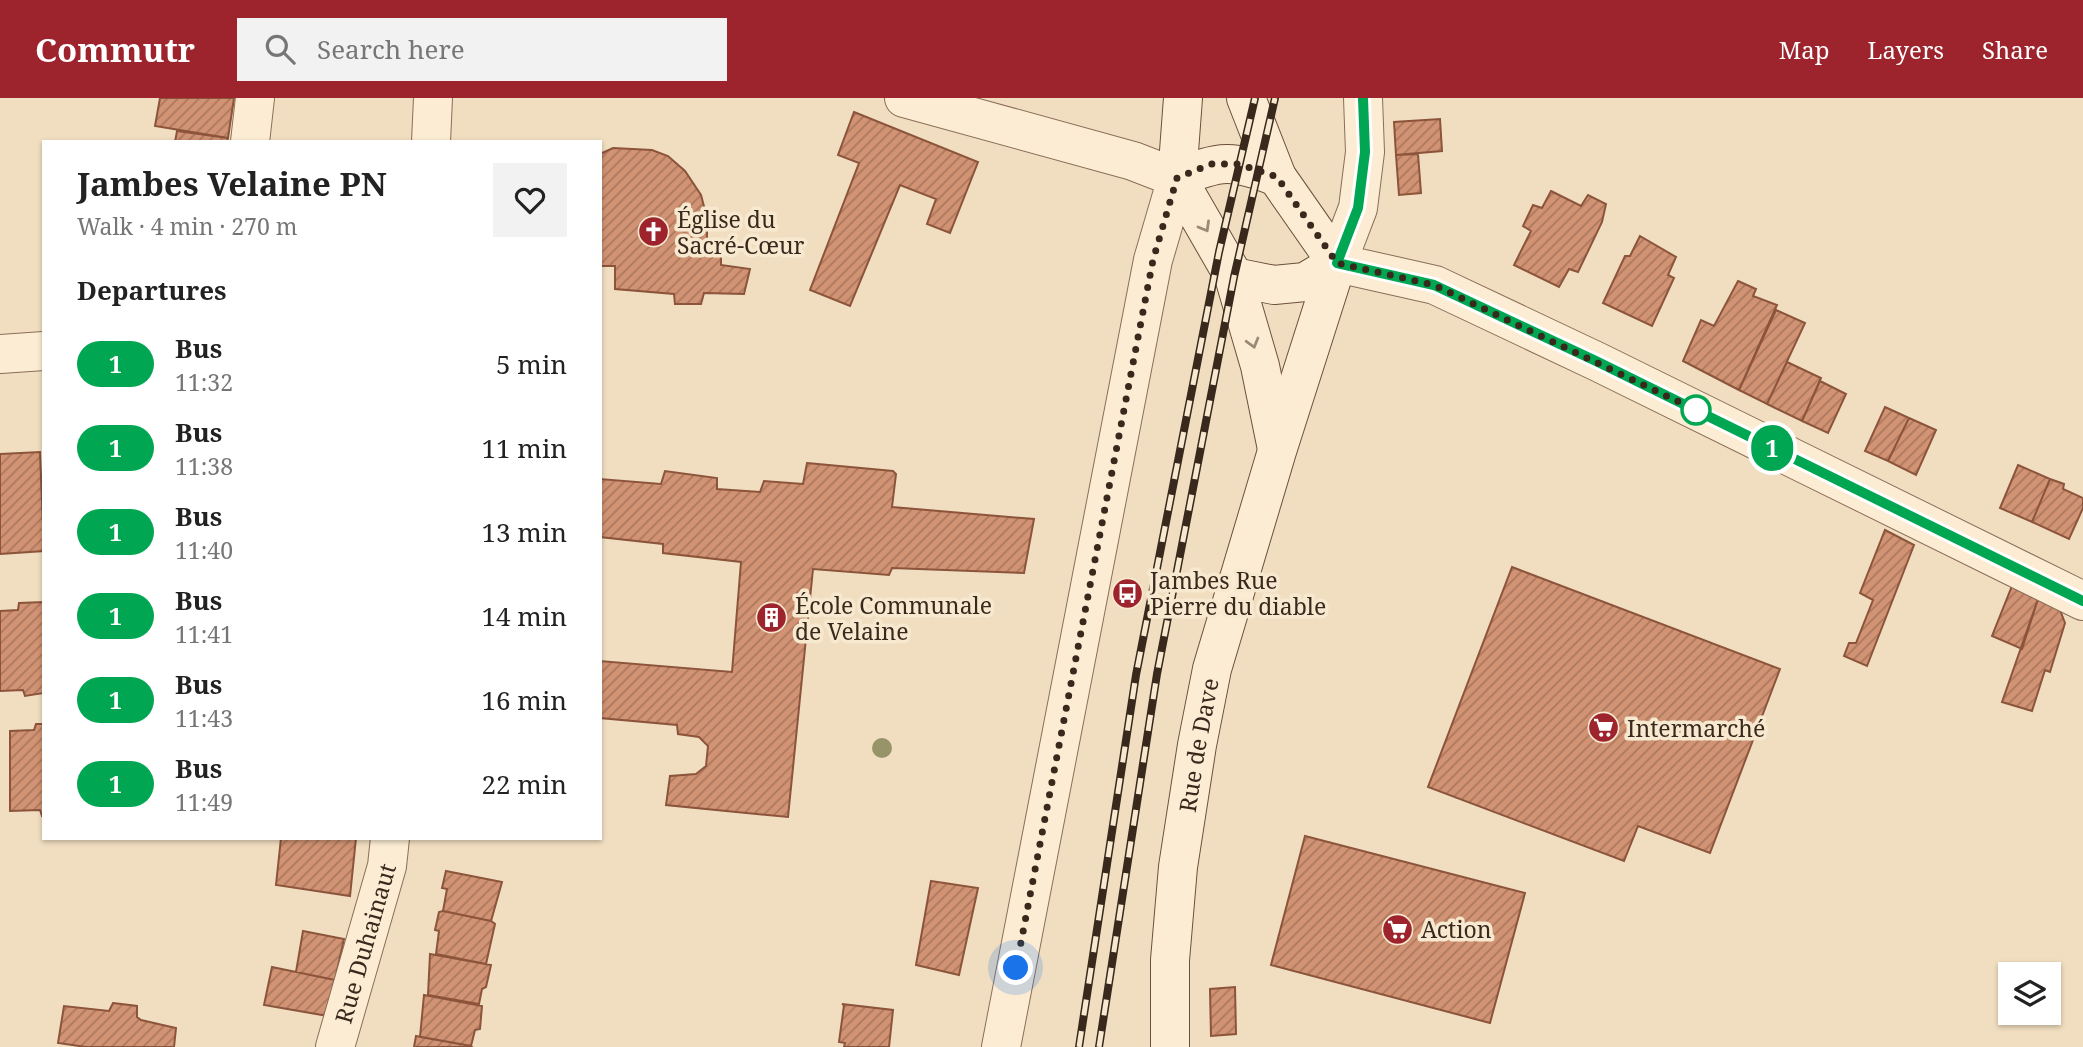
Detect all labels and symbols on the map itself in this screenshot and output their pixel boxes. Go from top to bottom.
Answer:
place label: Église du Sacré-Cœur [677,203,805,261]
church icon: Église du Sacré-Cœur [637,215,671,249]
one-way arrow [1197,220,1210,233]
one-way arrow [1244,337,1259,349]
unlabelled marker [1681,395,1711,425]
line badge: 1 [1749,425,1795,471]
place label: Jambes Rue Pierre du diable [1149,564,1326,622]
bus stop icon: Jambes Rue Pierre du diable [1110,576,1144,610]
place label: École Communale de Velaine [795,589,992,647]
building icon: École Communale de Velaine [755,601,789,635]
street label: Rue de Dave [1171,675,1226,814]
supermarket icon: Intermarché [1587,711,1621,745]
place label: Intermarché [1627,712,1765,744]
street label: Rue Duhainaut [327,860,403,1027]
supermarket icon: Action [1381,912,1415,946]
place label: Action [1421,913,1492,945]
your location [998,950,1033,985]

